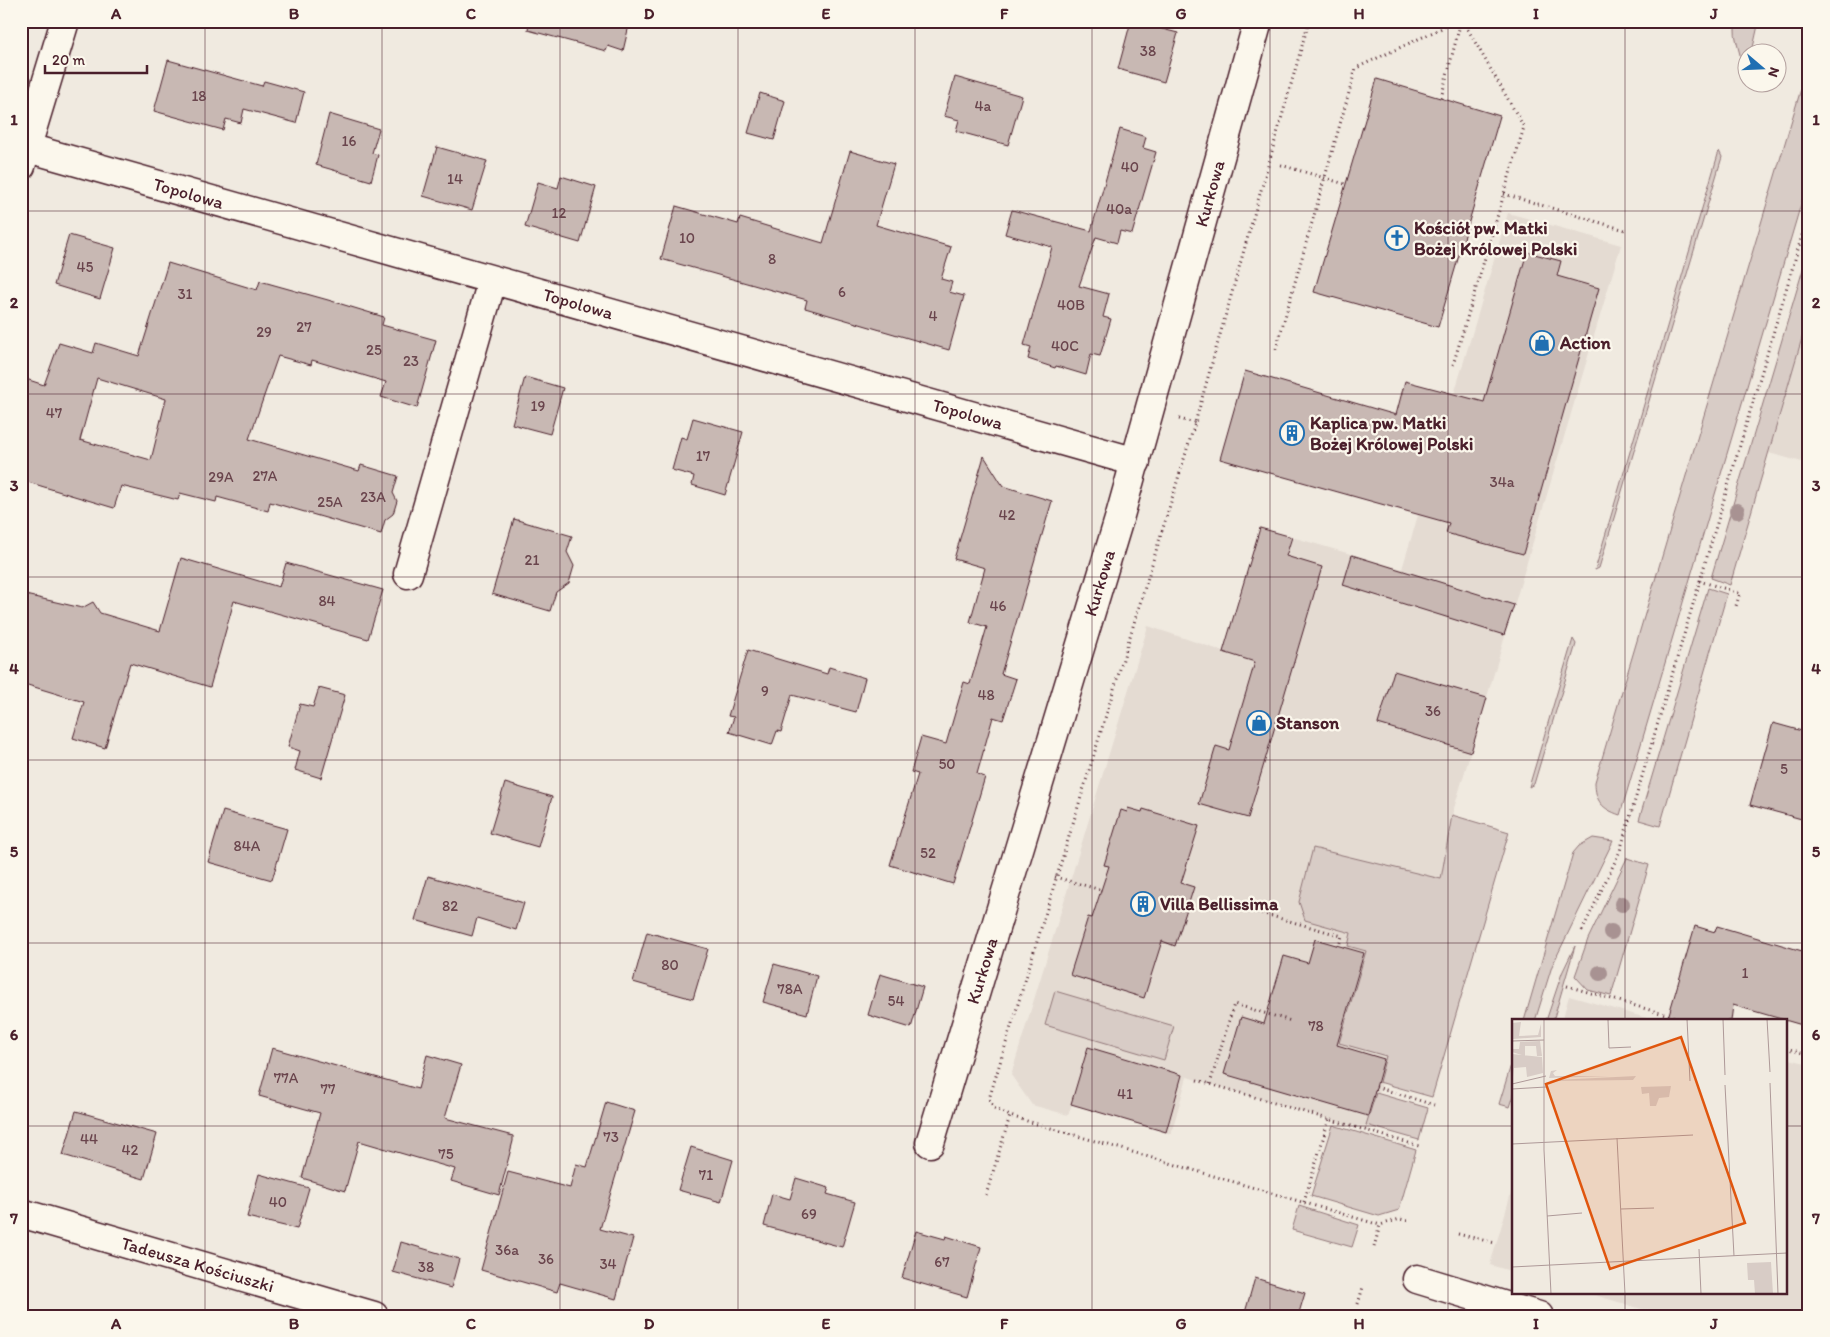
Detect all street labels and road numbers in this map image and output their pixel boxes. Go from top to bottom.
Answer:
street label: Kurkowa [1190,157,1230,229]
street label: Topolowa [151,173,227,214]
street label: Topolowa [540,283,616,324]
street label: Topolowa [930,394,1006,435]
street label: Kurkowa [1079,547,1120,619]
street label: Kurkowa [962,934,1003,1007]
street label: Tadeusza Kościuszki [119,1232,277,1297]

